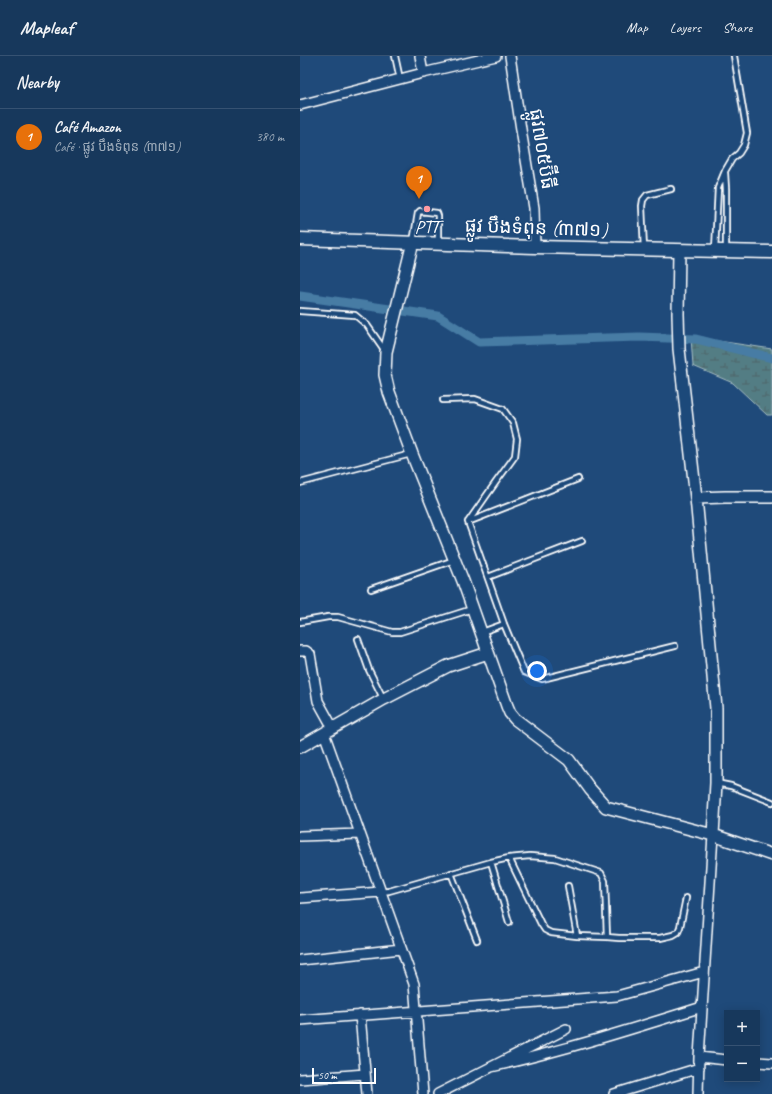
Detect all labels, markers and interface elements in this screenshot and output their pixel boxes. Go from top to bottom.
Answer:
text: Mapleaf [20,16,73,40]
text: Map [626,19,648,36]
text: Layers [670,19,701,36]
text: Share [723,19,752,36]
text: Nearby [16,72,59,93]
street label: ផ្លូវ៧០៥ប៊ីធី [519,107,561,192]
text: Café Amazon [54,118,121,137]
text: 1 [26,129,32,145]
text: 380 m [256,129,284,145]
text: Café · ផ្លូវ បឹងទំពុន (៣៧១) [54,139,180,155]
pin: 1 [406,166,432,199]
marker: PTT [422,204,432,214]
street label: ផ្លូវ បឹងទំពុន (៣៧១) [464,214,610,247]
place label: PTT [414,215,445,239]
your location [527,661,547,681]
map controls [724,1010,760,1082]
button: + [724,1010,760,1046]
button: − [724,1046,760,1082]
scale bar [312,1066,376,1085]
text: 50 m [318,1068,337,1082]

